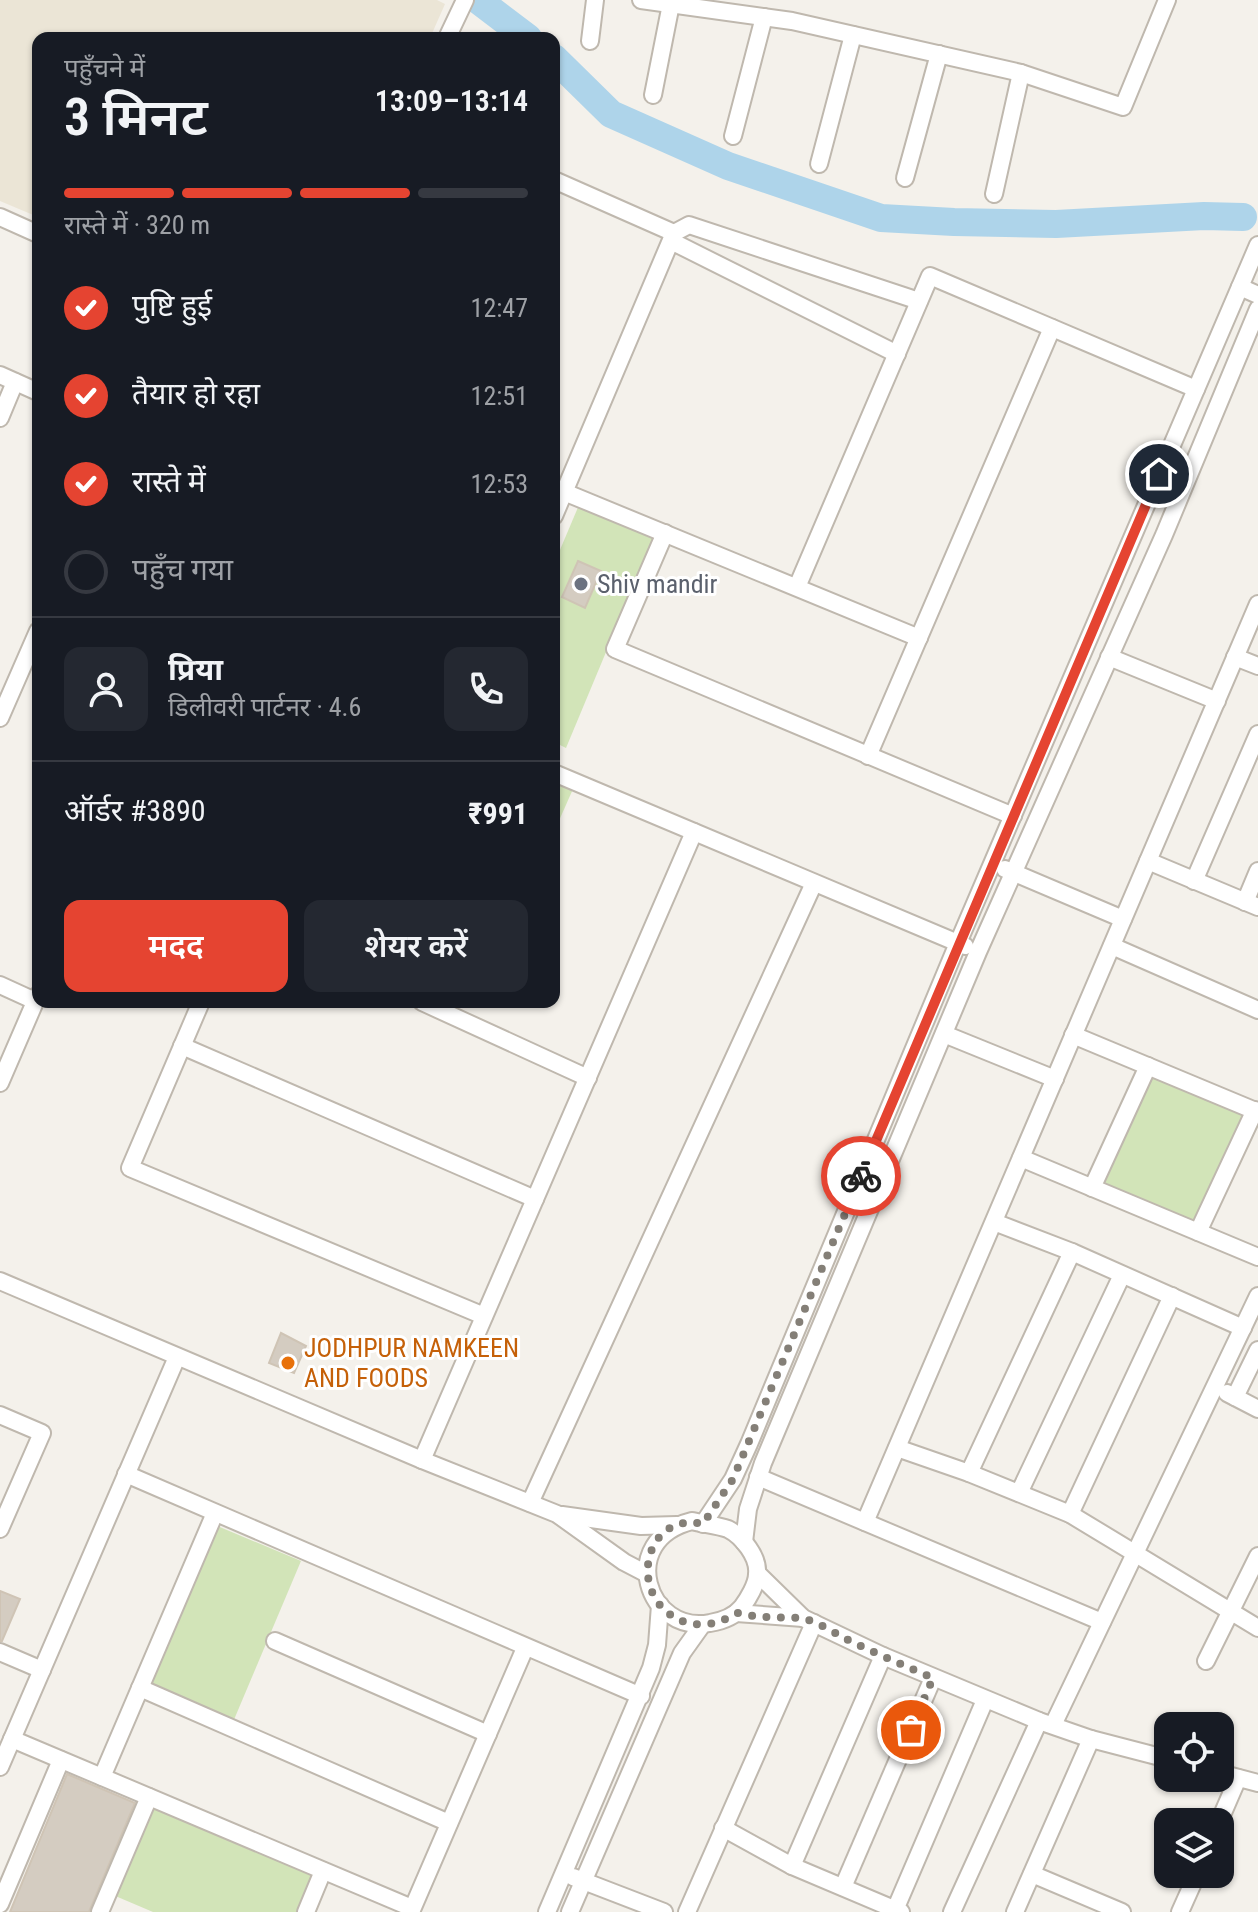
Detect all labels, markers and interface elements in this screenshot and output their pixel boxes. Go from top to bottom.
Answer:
text: पहुँचने में [64,53,145,83]
text: 13:09–13:14 [375,83,528,118]
text: 3 मिनट [64,87,208,148]
text: रास्ते में · 320 m [64,210,210,240]
icon: check [64,286,108,330]
text: पुष्टि हुई [132,288,212,323]
text: 12:47 [471,293,528,323]
icon: check [64,374,108,418]
text: तैयार हो रहा [132,376,260,411]
text: 12:51 [471,381,528,411]
pin [1125,440,1193,508]
icon: home [1137,452,1181,496]
icon: check [64,462,108,506]
text: रास्ते में [132,464,206,499]
text: 12:53 [471,469,528,499]
text: पहुँच गया [132,552,233,587]
place label: Shiv mandir [597,569,718,599]
marker: Shiv mandir [572,575,590,593]
button: person [64,647,148,731]
button: phone [444,647,528,731]
text: प्रिया [168,652,223,687]
text: डिलीवरी पार्टनर · 4.6 [168,692,361,722]
text: ऑर्डर #3890 [64,793,206,828]
text: ₹991 [468,796,528,831]
button: मदद [64,900,288,992]
button: शेयर करें [304,900,528,992]
courier [821,1136,901,1216]
icon: bike [839,1154,883,1198]
place label: JODHPUR NAMKEEN AND FOODS [304,1333,519,1393]
marker: JODHPUR NAMKEEN AND FOODS [279,1354,297,1372]
pin [877,1696,945,1764]
icon: bag [889,1708,933,1752]
map controls [1154,1712,1234,1888]
button: locate [1154,1712,1234,1792]
button: layers [1154,1808,1234,1888]

